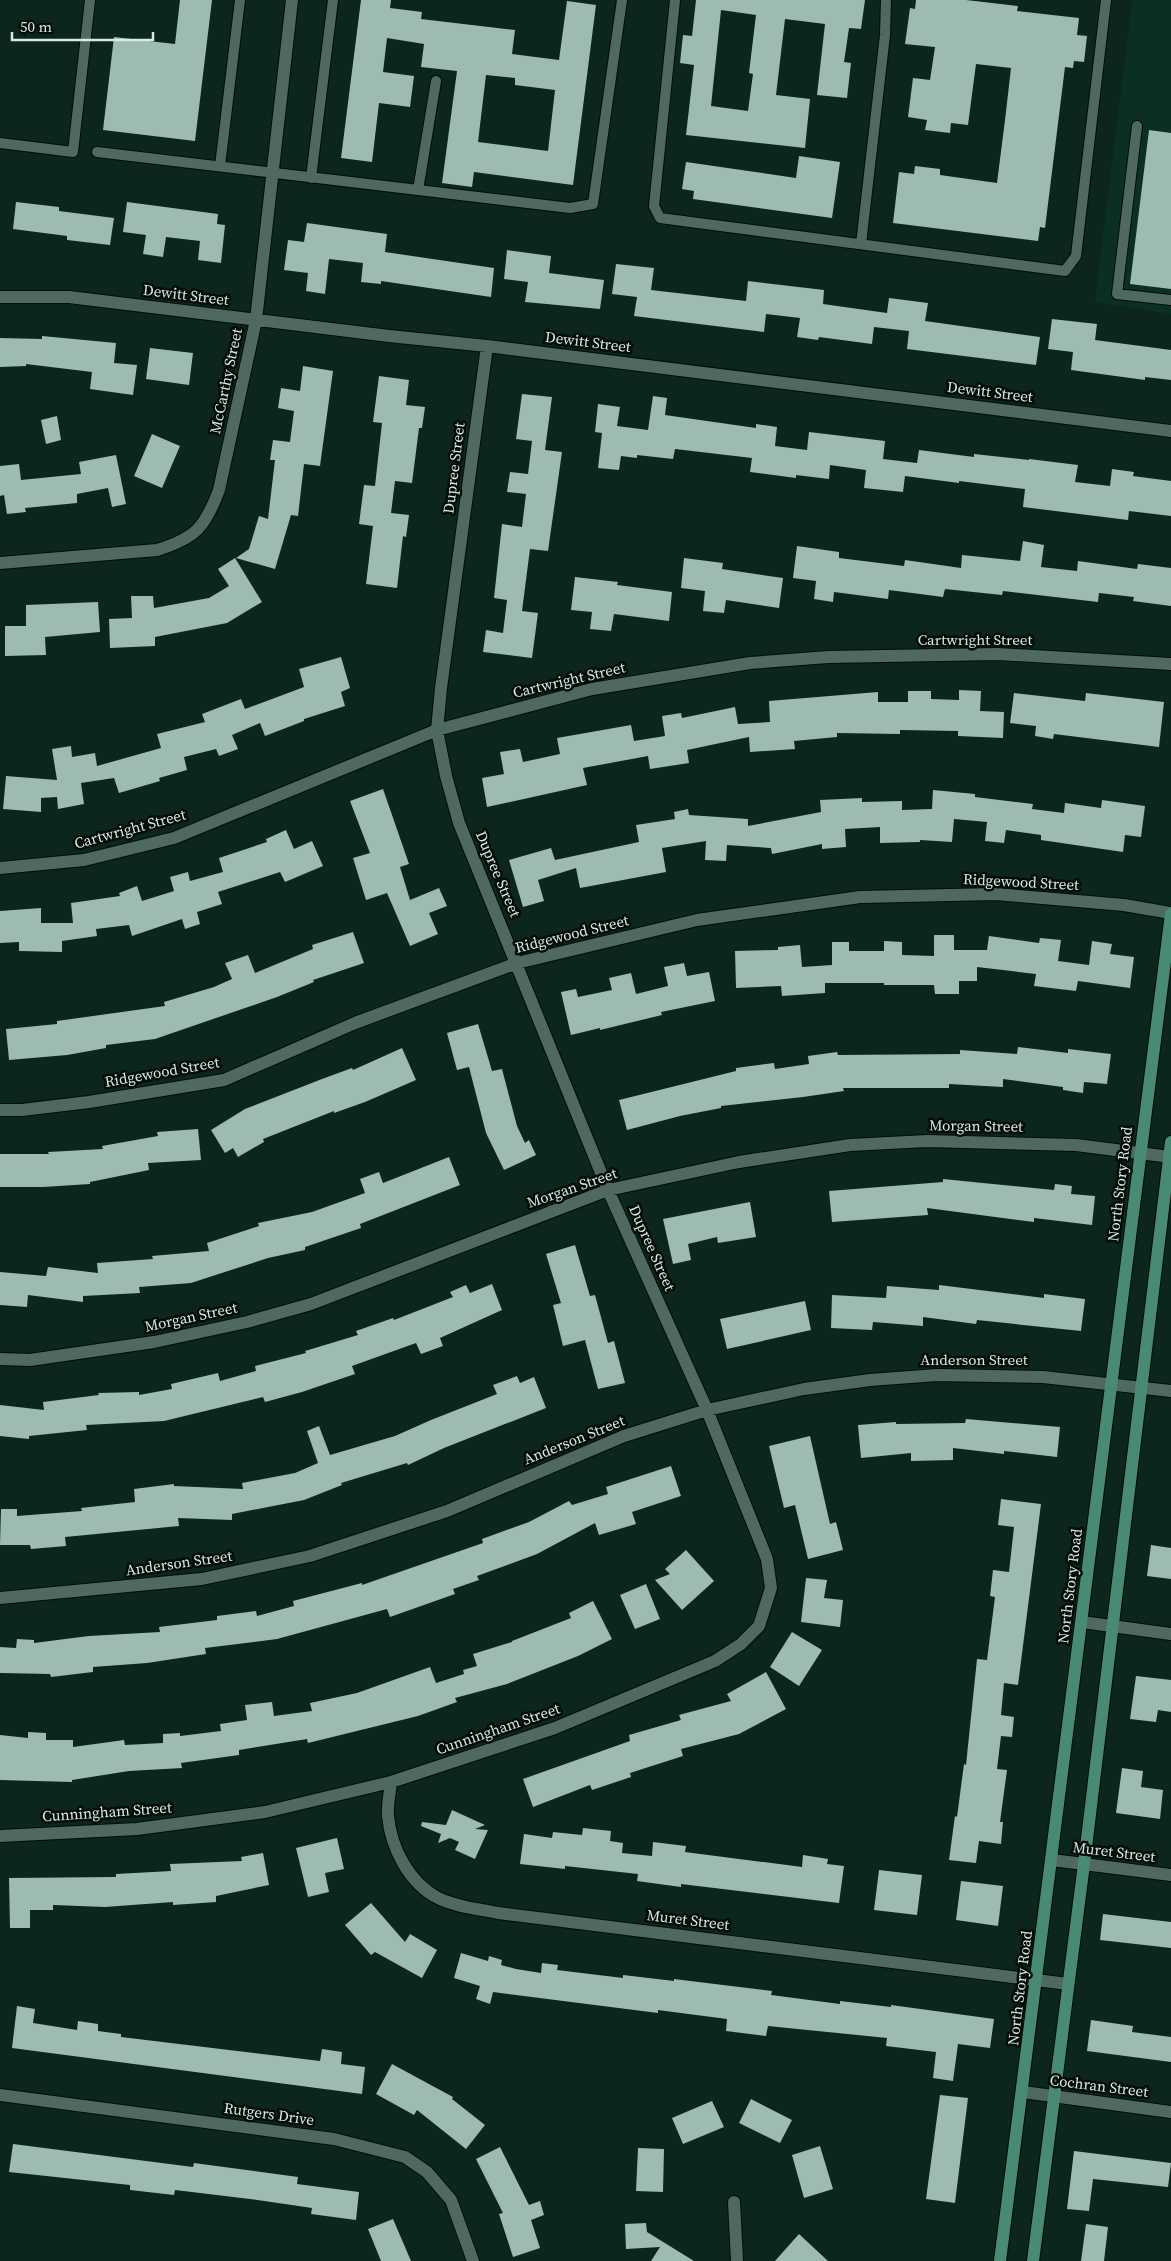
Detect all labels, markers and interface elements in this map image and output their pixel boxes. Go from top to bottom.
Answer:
scale bar [12,10,154,42]
text: 50 m [20,16,52,37]
street label: Dewitt Street [142,279,230,310]
street label: McCarthy Street [204,326,247,436]
street label: Dewitt Street [544,326,632,357]
street label: Dewitt Street [946,376,1034,407]
street label: Dupree Street [437,421,470,515]
street label: Cartwright Street [918,629,1032,650]
street label: Cartwright Street [511,656,627,703]
street label: Cartwright Street [72,804,188,853]
street label: Dupree Street [471,827,526,920]
street label: Ridgewood Street [962,868,1080,895]
street label: Ridgewood Street [513,909,631,958]
street label: Ridgewood Street [103,1051,221,1092]
street label: Morgan Street [929,1114,1023,1137]
street label: North Story Road [1102,1125,1137,1242]
street label: Morgan Street [524,1162,620,1213]
street label: Dupree Street [624,1202,681,1294]
street label: Morgan Street [143,1296,239,1337]
street label: Anderson Street [920,1349,1028,1370]
street label: Anderson Street [520,1410,628,1469]
street label: North Story Road [1052,1527,1087,1644]
street label: Anderson Street [124,1545,234,1580]
street label: Cunningham Street [433,1697,563,1760]
street label: Cunningham Street [42,1796,173,1827]
street label: Muret Street [1072,1836,1157,1867]
street label: Muret Street [646,1904,731,1935]
street label: North Story Road [1002,1929,1037,2046]
street label: Cochran Street [1049,2069,1150,2102]
street label: Rutgers Drive [223,2097,316,2130]

